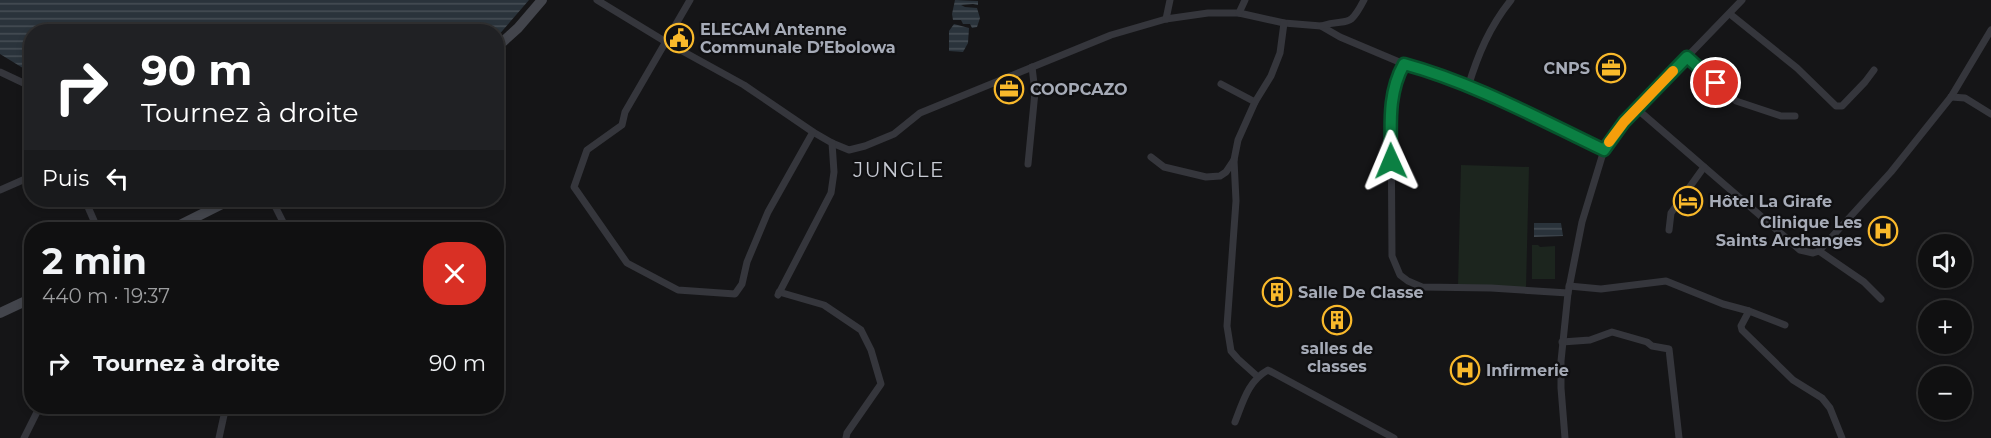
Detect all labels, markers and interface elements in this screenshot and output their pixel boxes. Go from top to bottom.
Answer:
place label: ELECAM Antenne Communale D’Ebolowa [700,20,896,57]
public building icon: ELECAM Antenne Communale D’Ebolowa [663,22,695,54]
text: 90 m [141,44,252,96]
icon: right [42,48,120,126]
office icon: CNPS [1595,52,1627,84]
pin [1690,57,1741,108]
place label: CNPS [1544,59,1590,78]
icon: arrive [1699,66,1732,99]
office icon: COOPCAZO [993,73,1025,105]
place label: COOPCAZO [1030,80,1128,99]
text: Tournez à droite [141,96,359,129]
position arrow [1359,129,1423,193]
district label: JUNGLE [852,158,945,182]
icon: left [101,162,134,195]
text: Puis [42,165,89,192]
hotel icon: Hôtel La Girafe [1672,185,1704,217]
place label: Hôtel La Girafe [1709,192,1832,211]
place label: Clinique Les Saints Archanges [1716,213,1862,250]
hospital icon: Clinique Les Saints Archanges [1867,215,1899,247]
map controls [1918,234,1972,420]
button: sound [1918,234,1972,288]
text: 2 min [42,239,147,283]
button: close [423,242,486,305]
building icon: Salle De Classe [1261,276,1293,308]
place label: Salle De Classe [1298,283,1424,302]
text: 440 m · 19:37 [42,284,170,308]
button: + [1918,300,1972,354]
building icon: salles de classes [1321,304,1353,336]
place label: salles de classes [1301,339,1373,376]
icon: right [42,347,75,380]
text: Tournez à droite [93,350,280,377]
text: 90 m [429,350,486,377]
hospital icon: Infirmerie [1449,354,1481,386]
place label: Infirmerie [1486,361,1569,380]
button: − [1918,366,1972,420]

